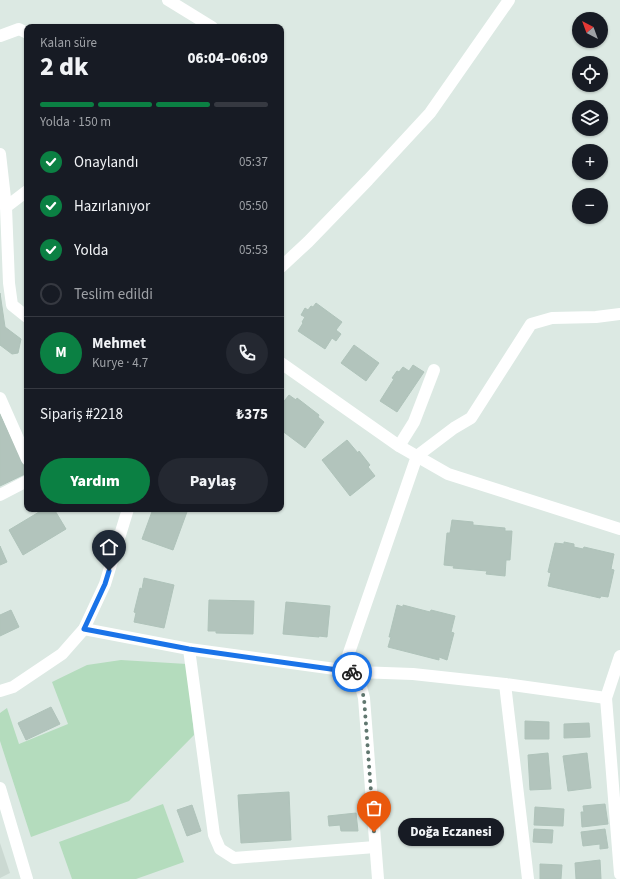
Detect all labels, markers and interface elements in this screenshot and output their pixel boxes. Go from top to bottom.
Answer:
north arrow [572,12,608,48]
map controls [572,12,608,224]
text: Kalan süre [40,34,97,52]
text: 2 dk [40,48,89,85]
text: 06:04–06:09 [187,48,268,69]
button: locate [572,56,608,92]
button: layers [572,100,608,136]
text: Yolda · 150 m [40,113,111,131]
button: + [572,144,608,180]
icon: check [40,151,62,173]
text: Onaylandı [74,152,138,173]
text: 05:37 [239,153,268,171]
button: − [572,188,608,224]
icon: check [40,195,62,217]
text: Hazırlanıyor [74,196,150,217]
text: 05:50 [239,197,268,215]
icon: check [40,239,62,261]
text: Yolda [74,240,108,261]
text: 05:53 [239,241,268,259]
text: Teslim edildi [74,284,153,305]
button: phone [226,332,268,374]
text: Mehmet [92,333,146,354]
text: M [55,342,67,363]
text: Kurye · 4.7 [92,354,148,372]
text: Sipariş #2218 [40,404,123,425]
text: ₺375 [236,404,268,425]
button: Yardım [40,458,150,504]
button: Paylaş [158,458,268,504]
pin [92,530,126,571]
icon: home [98,536,120,558]
courier [332,652,372,692]
icon: bike [341,661,363,683]
pin [357,791,391,832]
icon: bag [363,797,385,819]
callout: Doğa Eczanesi [398,818,504,846]
text: Doğa Eczanesi [410,823,492,841]

